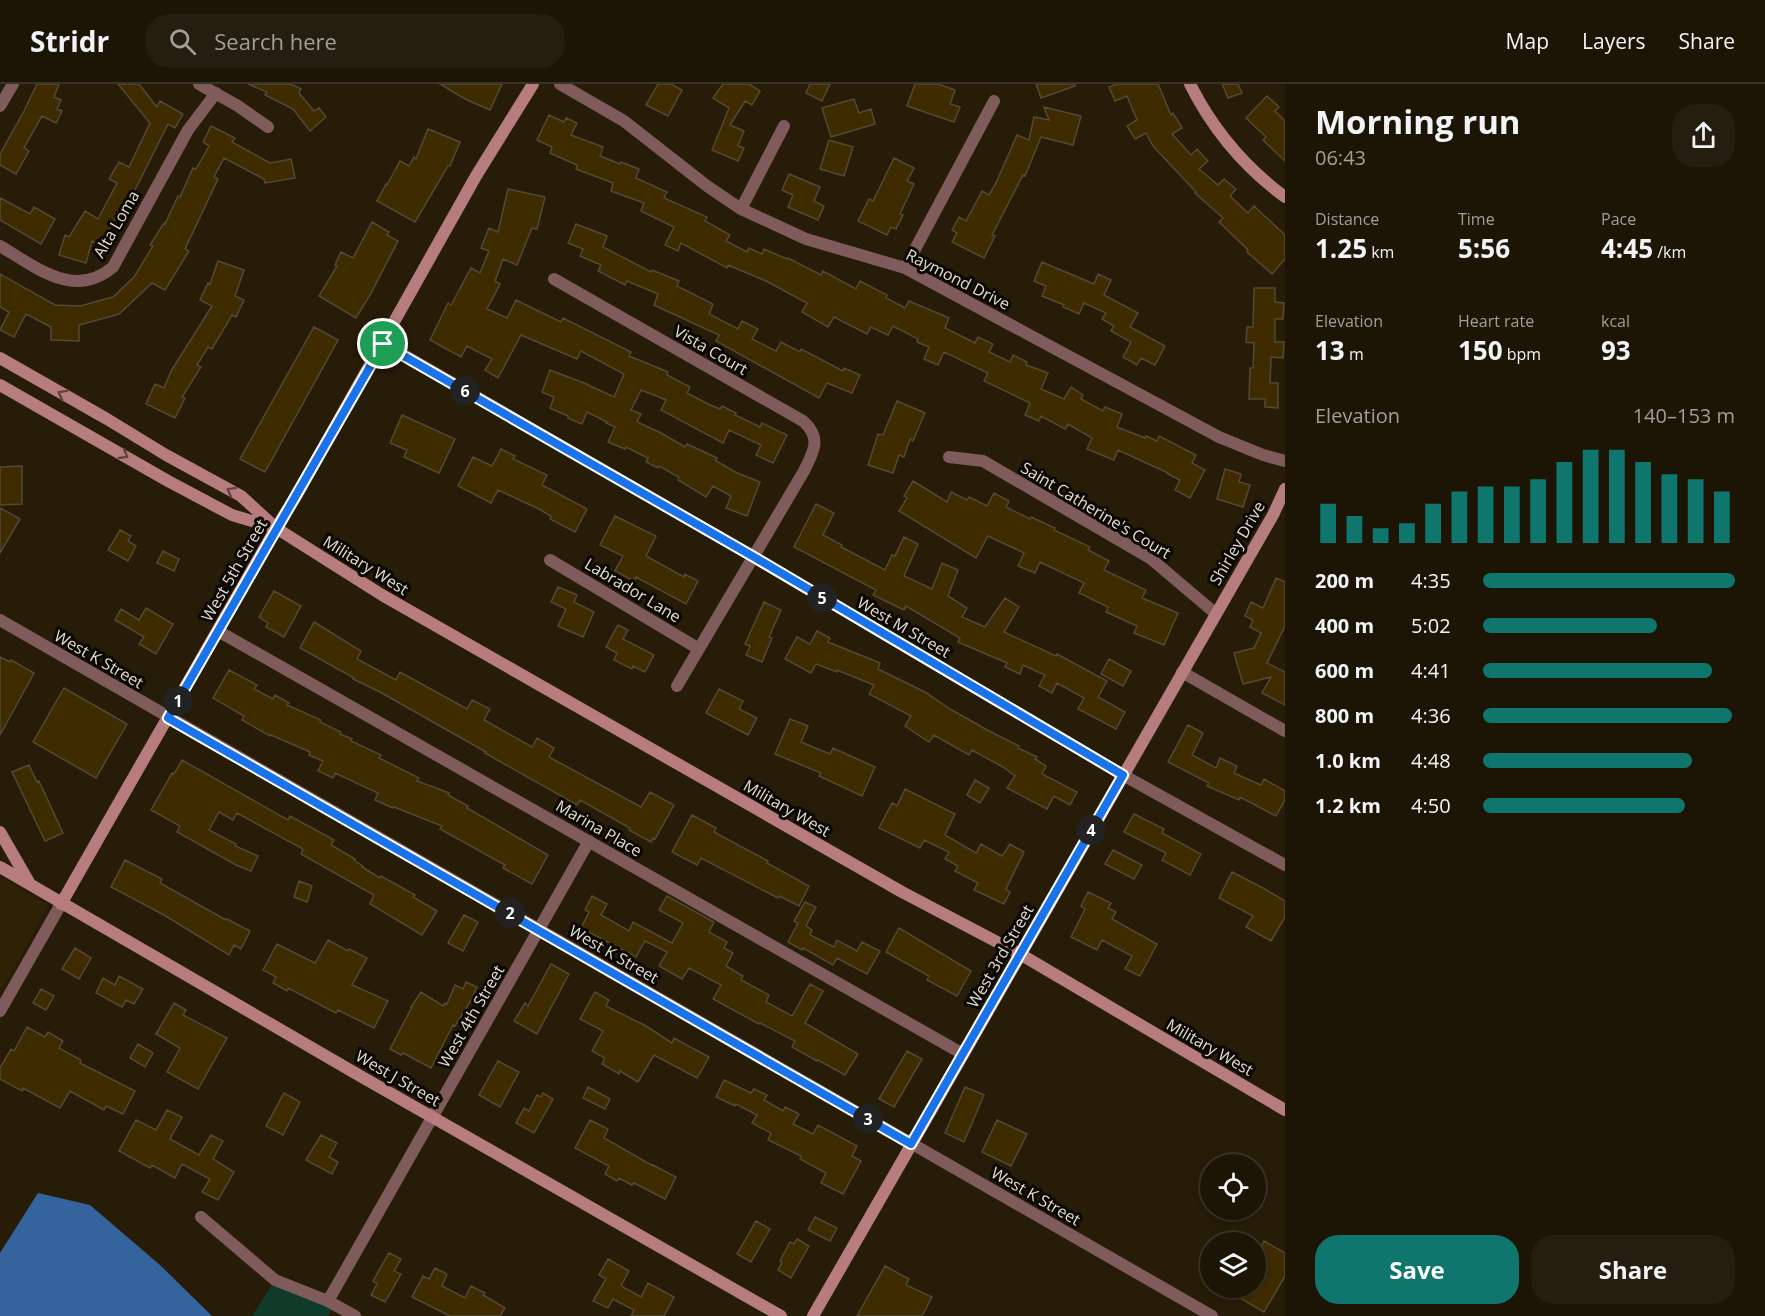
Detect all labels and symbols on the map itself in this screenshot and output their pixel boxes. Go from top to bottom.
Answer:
street label: Alta Loma [88,186,144,262]
street label: Raymond Drive [902,243,1014,315]
pin [357,318,408,369]
street label: Vista Court [670,320,752,380]
pin: 6 [450,376,480,406]
one-way arrow [58,390,68,401]
one-way arrow [118,448,128,460]
street label: Saint Catherine's Court [1017,456,1175,564]
one-way arrow [227,487,237,498]
street label: Shirley Drive [1204,497,1270,589]
street label: West 5th Street [196,515,272,625]
street label: Military West [319,530,413,600]
street label: Labrador Lane [581,553,685,627]
pin: 5 [807,583,837,613]
street label: West M Street [853,591,955,663]
street label: West K Street [50,625,148,694]
pin: 1 [163,686,193,716]
street label: Military West [740,774,835,842]
street label: Marina Place [552,794,646,862]
pin: 4 [1076,815,1106,845]
pin: 2 [495,898,525,928]
street label: West 3rd Street [962,900,1039,1012]
street label: West K Street [565,920,663,989]
street label: West 4th Street [433,961,509,1071]
street label: Military West [1163,1013,1258,1081]
street label: West J Street [352,1045,445,1111]
pin: 3 [853,1104,883,1134]
street label: West K Street [987,1162,1085,1231]

